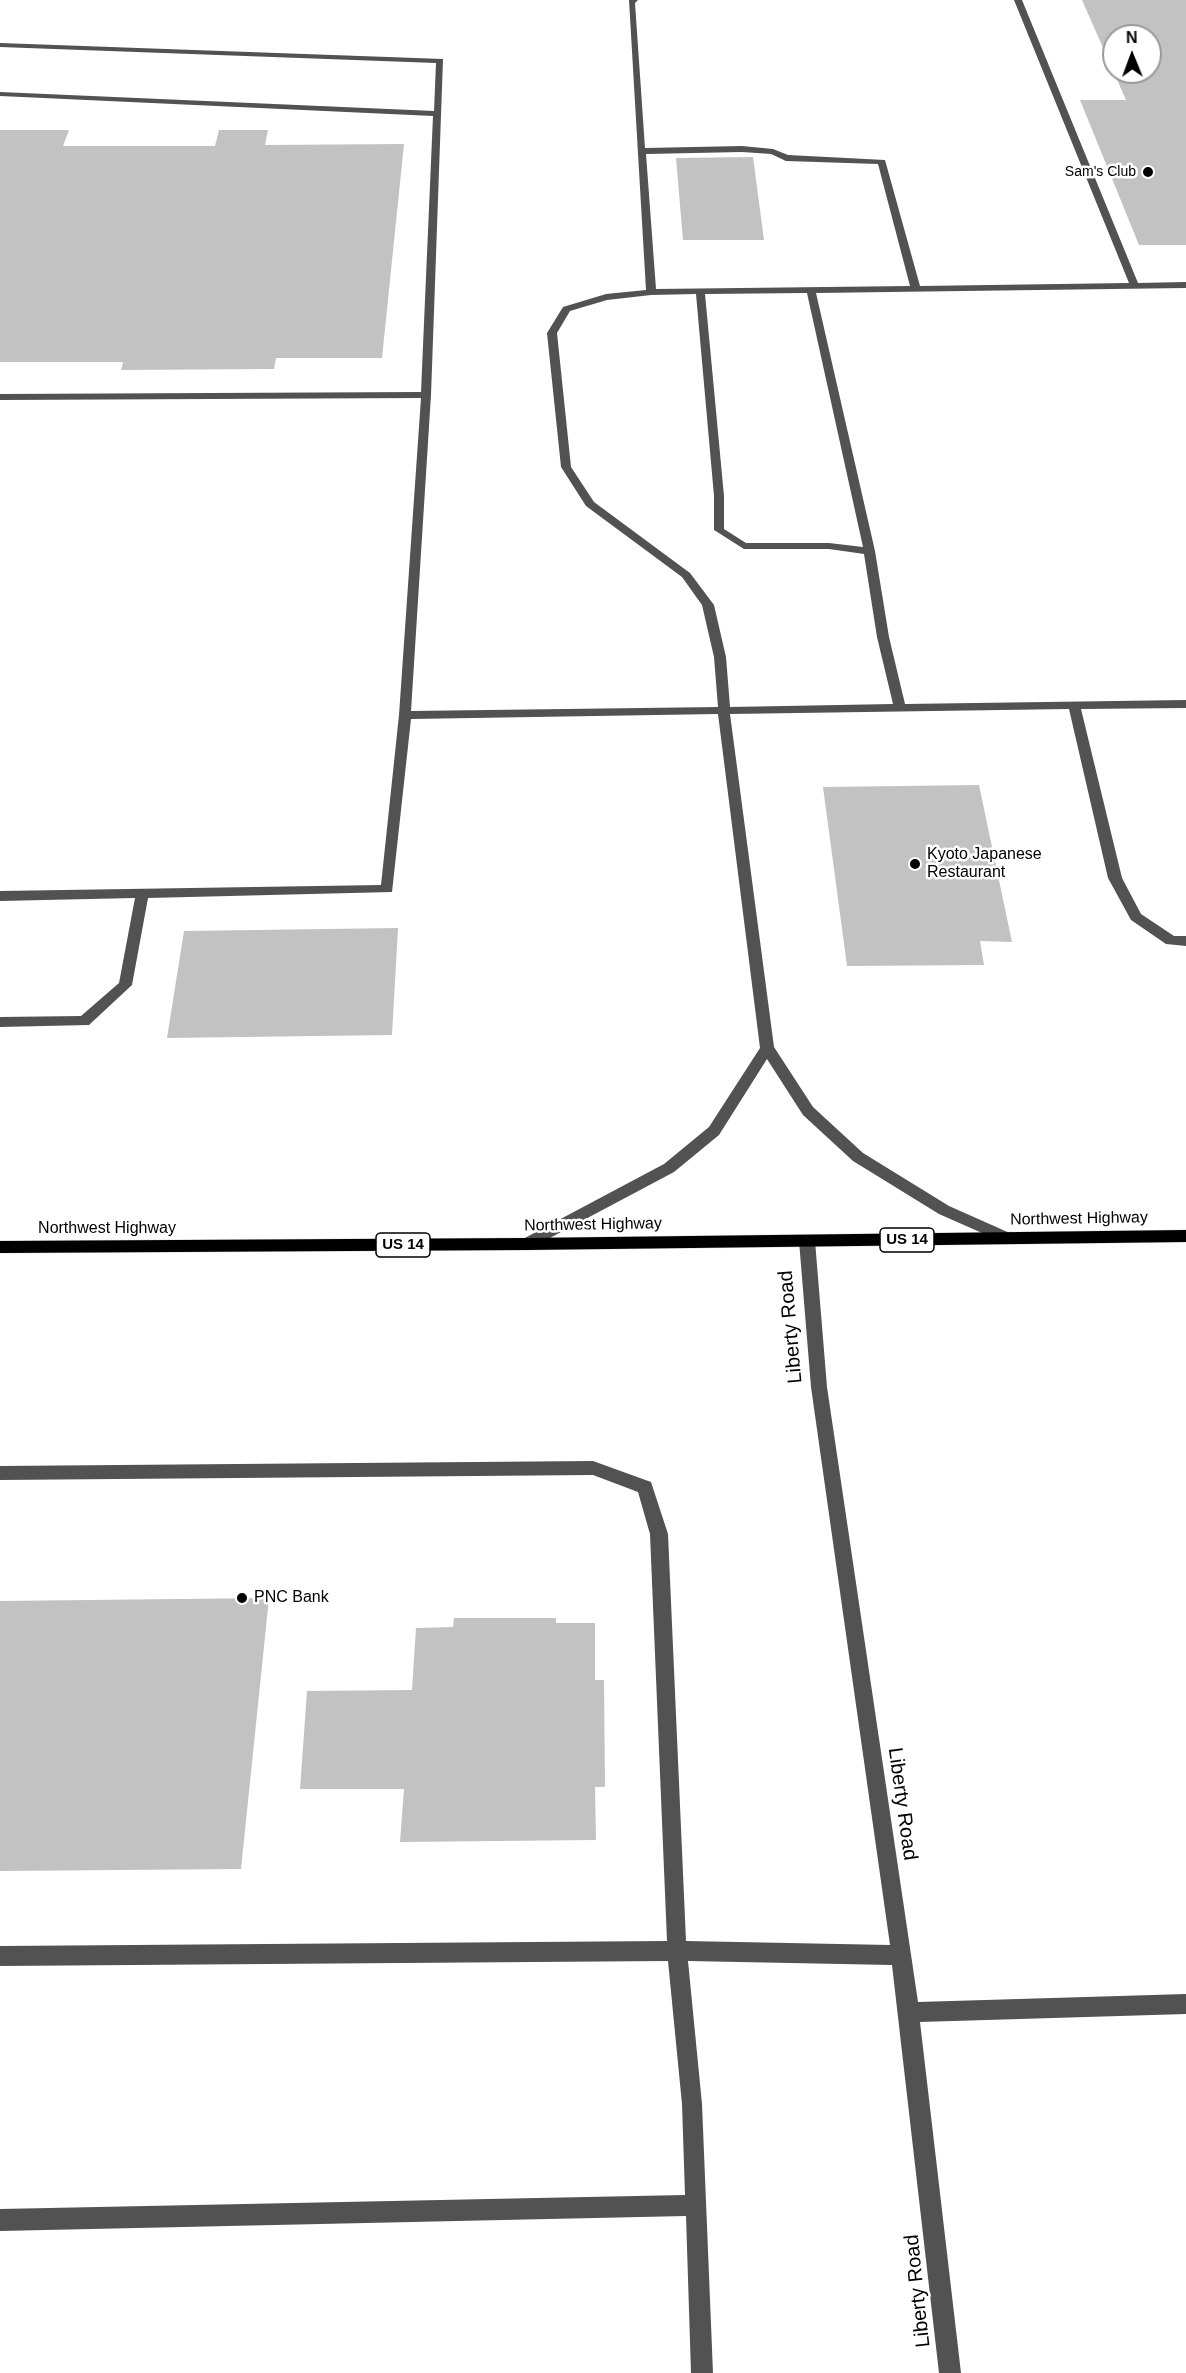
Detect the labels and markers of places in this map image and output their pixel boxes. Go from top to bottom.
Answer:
place label: Sam's Club [1065,164,1136,180]
marker: Sam's Club [1141,165,1155,179]
place label: Kyoto Japanese Restaurant [927,845,1042,883]
marker: Kyoto Japanese Restaurant [908,857,922,871]
place label: PNC Bank [254,1588,329,1608]
marker: PNC Bank [235,1591,249,1605]

